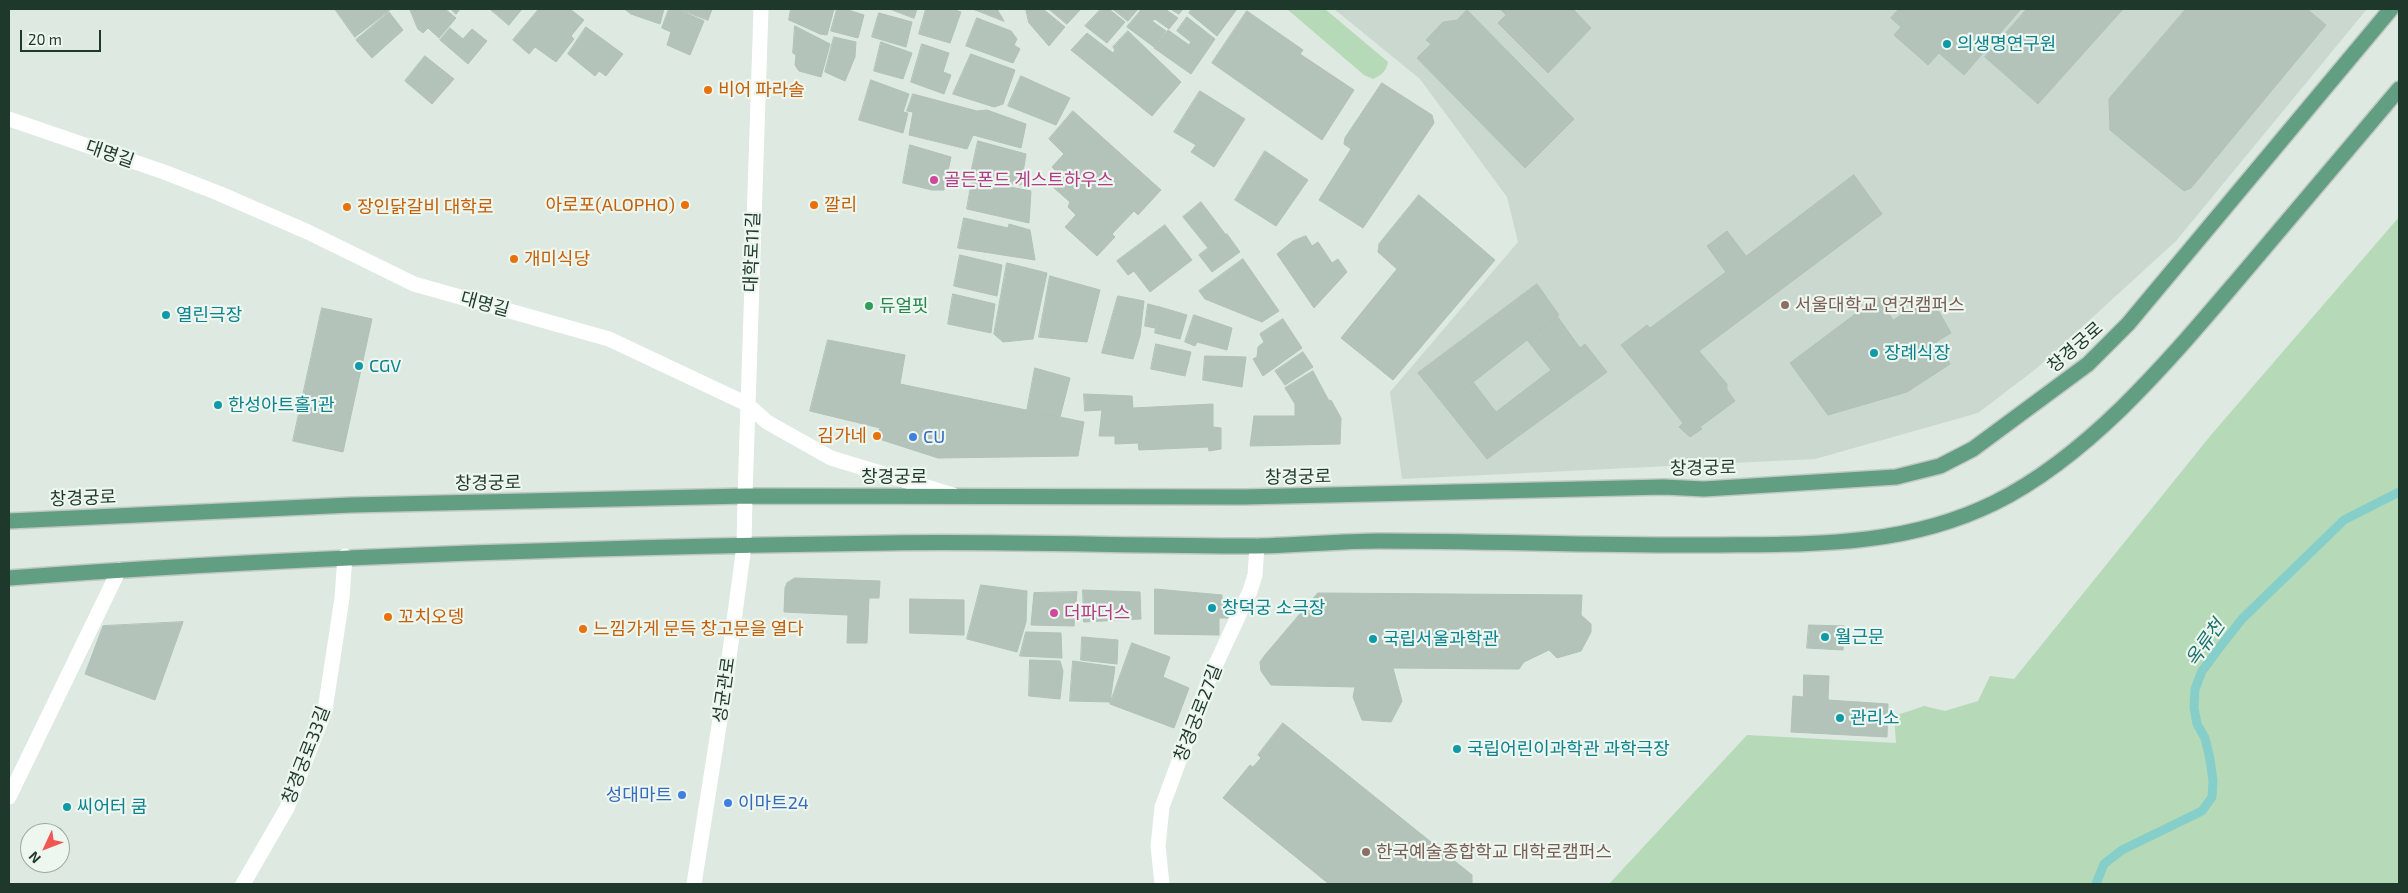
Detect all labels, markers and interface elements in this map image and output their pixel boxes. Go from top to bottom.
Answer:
scale bar [22,20,104,52]
text: 20 m [28,30,62,48]
place label: 의생명연구원 [1957,33,2056,55]
marker: 의생명연구원 [1941,38,1953,50]
place label: 비어 파라솔 [718,79,805,101]
marker: 비어 파라솔 [702,84,714,96]
street label: 대명길 [83,136,137,172]
place label: 골든폰드 게스트하우스 [944,169,1114,191]
marker: 골든폰드 게스트하우스 [928,174,940,186]
place label: 아로포(ALOPHO) [546,194,675,216]
place label: 깔리 [824,194,857,216]
place label: 장인닭갈비 대학로 [357,196,493,218]
marker: 아로포(ALOPHO) [679,199,691,211]
marker: 깔리 [808,199,820,211]
marker: 장인닭갈비 대학로 [341,201,353,213]
street label: 대학로11길 [740,211,764,293]
place label: 개미식당 [524,248,590,270]
marker: 개미식당 [508,253,520,265]
street label: 대명길 [458,287,512,321]
place label: 서울대학교 연건캠퍼스 [1795,294,1965,316]
place label: 듀얼핏 [879,295,929,317]
marker: 서울대학교 연건캠퍼스 [1779,299,1791,311]
marker: 듀얼핏 [863,300,875,312]
place label: 열린극장 [176,304,242,326]
marker: 열린극장 [160,309,172,321]
street label: 창경궁로 [2043,317,2107,377]
place label: 장례식장 [1884,342,1950,364]
marker: 장례식장 [1868,347,1880,359]
place label: CGV [369,355,401,377]
marker: CGV [353,360,365,372]
place label: 한성아트홀1관 [228,394,335,416]
marker: 한성아트홀1관 [212,399,224,411]
place label: 김가네 [817,425,867,447]
place label: CU [923,426,945,448]
marker: 김가네 [871,430,883,442]
marker: CU [907,431,919,443]
street label: 창경궁로 [1670,457,1736,479]
street label: 창경궁로 [861,466,927,488]
street label: 창경궁로 [1265,466,1331,488]
street label: 창경궁로 [455,472,521,494]
street label: 창경궁로 [50,486,116,510]
place label: 창덕궁 소극장 [1222,597,1325,619]
place label: 더파더스 [1064,602,1130,624]
marker: 창덕궁 소극장 [1206,602,1218,614]
place label: 꼬치오뎅 [398,606,464,628]
marker: 더파더스 [1048,607,1060,619]
marker: 꼬치오뎅 [382,611,394,623]
water label: 옥류천 [2181,615,2229,671]
place label: 느낌가게 문득 창고문을 열다 [593,618,804,640]
marker: 느낌가게 문득 창고문을 열다 [577,623,589,635]
place label: 월근문 [1835,626,1885,648]
place label: 국립서울과학관 [1383,628,1499,650]
marker: 월근문 [1819,631,1831,643]
marker: 국립서울과학관 [1367,633,1379,645]
street label: 성균관로 [709,656,739,724]
street label: 창경궁로27길 [1170,661,1226,765]
street label: 창경궁로33길 [277,703,335,807]
place label: 관리소 [1850,707,1900,729]
marker: 관리소 [1834,712,1846,724]
place label: 국립어린이과학관 과학극장 [1467,738,1670,760]
marker: 국립어린이과학관 과학극장 [1451,743,1463,755]
place label: 성대마트 [606,784,672,806]
marker: 성대마트 [676,789,688,801]
place label: 이마트24 [738,792,809,814]
place label: 씨어터 쿰 [77,796,147,818]
marker: 이마트24 [722,797,734,809]
marker: 씨어터 쿰 [61,801,73,813]
north arrow [20,823,70,873]
place label: 한국예술종합학교 대학로캠퍼스 [1376,841,1612,863]
marker: 한국예술종합학교 대학로캠퍼스 [1360,846,1372,858]
text: N [25,848,44,867]

